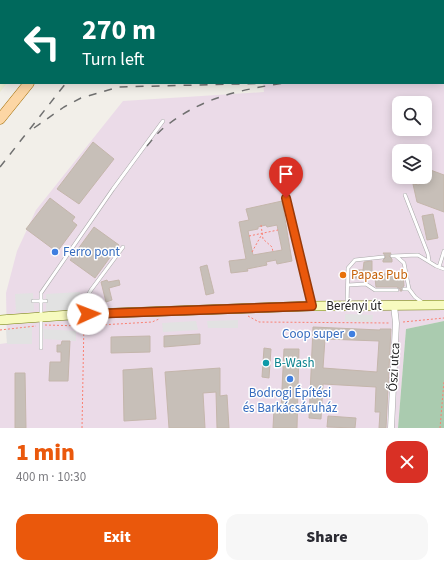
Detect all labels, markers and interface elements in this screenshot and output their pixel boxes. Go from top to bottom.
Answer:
text: 270 m [82,10,156,50]
icon: left [16,16,68,68]
text: Turn left [82,47,144,72]
map controls [392,96,432,184]
button: search [392,96,432,136]
button: layers [392,144,432,184]
pin [269,157,303,198]
icon: arrive [275,163,297,185]
place label: Ferro pont [63,243,121,261]
marker: Ferro pont [50,247,60,257]
place label: Papas Pub [351,266,408,284]
marker: Papas Pub [338,270,348,280]
position arrow [67,293,109,335]
street label: Berényi út [326,297,382,315]
place label: Coop super [282,325,344,343]
marker: Coop super [347,329,357,339]
street label: Őszi utca [384,342,404,392]
place label: B-Wash [274,354,315,372]
marker: B-Wash [261,358,271,368]
marker: Bodrogi Építési és Barkácsáruház [285,374,295,384]
place label: Bodrogi Építési és Barkácsáruház [243,384,338,417]
text: 1 min [16,435,75,470]
button: close [386,441,428,483]
text: 400 m · 10:30 [16,468,86,486]
button: Exit [16,514,218,560]
button: Share [226,514,428,560]

